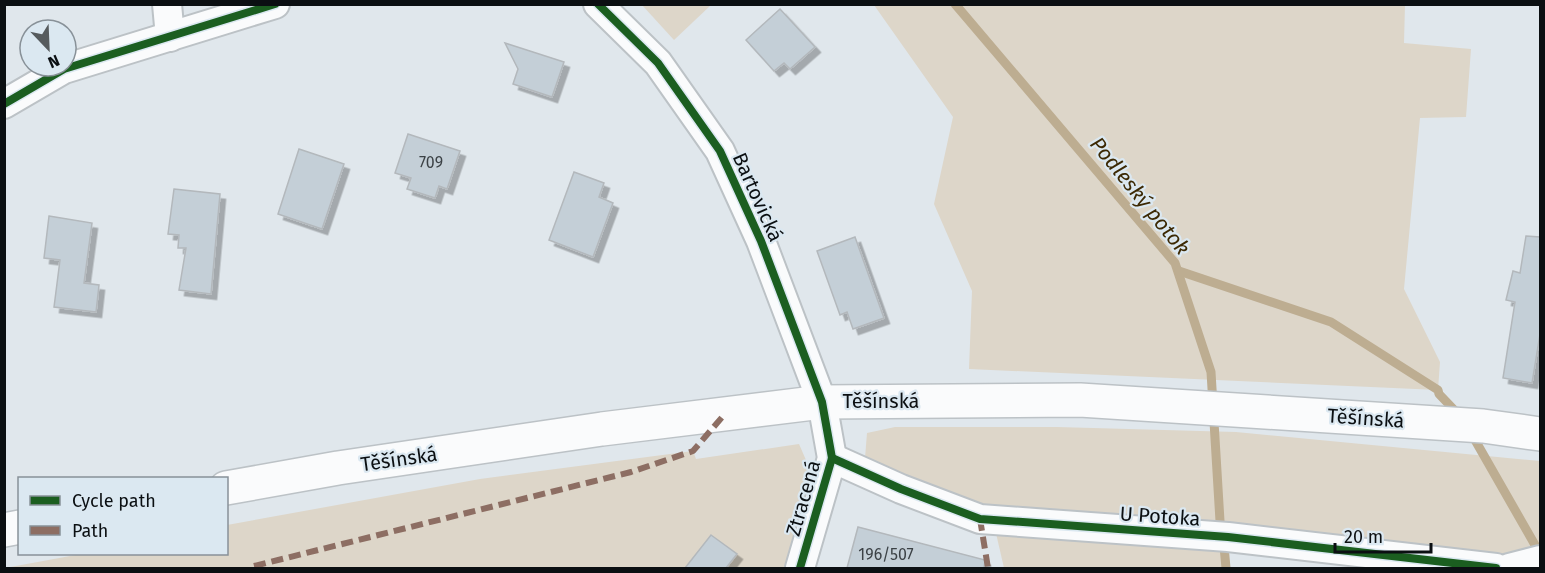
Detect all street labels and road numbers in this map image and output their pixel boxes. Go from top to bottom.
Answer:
street label: Bartovická [728,149,788,245]
street label: Těšínská [843,389,920,413]
street label: Těšínská [1327,403,1405,433]
street label: Těšínská [359,442,439,476]
street label: Ztracená [781,457,825,539]
street label: U Potoka [1119,501,1201,531]

